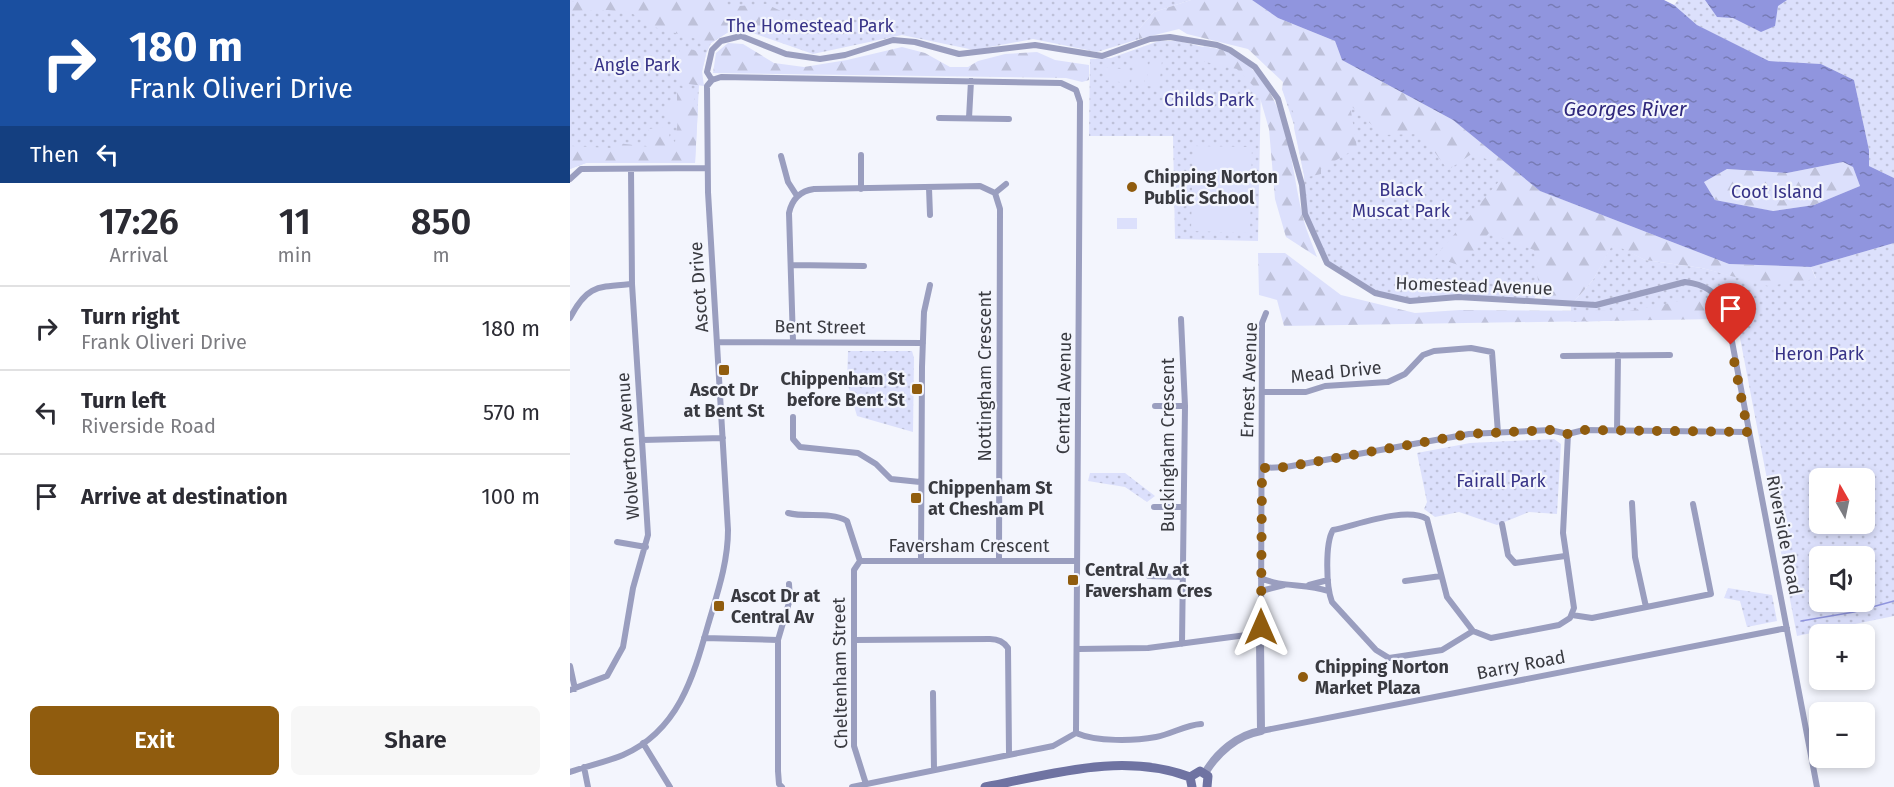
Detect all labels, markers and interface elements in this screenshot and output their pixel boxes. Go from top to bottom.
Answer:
park label: The Homestead Park [726,15,895,37]
text: 180 m [129,22,243,72]
icon: right [30,24,108,102]
park label: Angle Park [594,54,680,76]
text: Frank Oliveri Drive [129,73,353,105]
park label: Childs Park [1164,89,1255,111]
water label: Georges River [1564,97,1688,121]
icon: left [91,138,124,171]
text: Then [30,141,79,168]
place label: Chipping Norton Public School [1144,166,1278,209]
park label: Black Muscat Park [1352,179,1451,222]
marker: Chipping Norton Public School [1125,180,1139,194]
park label: Coot Island [1731,181,1823,203]
text: 17:26 [99,200,179,244]
text: 11 [279,200,311,244]
text: 850 [411,200,471,244]
street label: Ascot Drive [685,241,713,333]
text: Arrival [109,243,168,267]
text: min [278,243,312,267]
text: m [432,243,450,267]
street label: Homestead Avenue [1395,272,1553,300]
pin [1705,283,1756,345]
street label: Nottingham Crescent [974,290,996,461]
icon: arrive [1714,292,1747,325]
text: Turn right [81,303,180,330]
icon: right [30,312,63,345]
text: 180 m [481,315,540,342]
street label: Bent Street [774,315,866,339]
street label: Ernest Avenue [1236,322,1262,438]
text: Frank Oliveri Drive [81,330,247,354]
street label: Central Avenue [1052,332,1076,454]
park label: Heron Park [1774,343,1865,365]
street label: Mead Drive [1290,356,1382,388]
street label: Buckingham Crescent [1157,357,1179,532]
marker: Ascot Dr at Bent St [717,363,731,377]
place label: Chippenham St before Bent St [781,368,906,411]
street label: Wolverton Avenue [612,372,644,520]
place label: Ascot Dr at Bent St [684,379,766,422]
marker: Chippenham St before Bent St [910,382,924,396]
text: Turn left [81,387,166,414]
icon: left [30,396,63,429]
text: 570 m [483,399,540,426]
text: Riverside Road [81,414,216,438]
north arrow [1809,468,1875,534]
map controls [1809,468,1875,768]
park label: Fairall Park [1456,470,1546,492]
street label: Riverside Road [1762,473,1806,597]
place label: Chippenham St at Chesham Pl [928,477,1053,520]
icon: arrive [30,480,63,513]
text: Arrive at destination [81,483,288,510]
text: 100 m [481,483,540,510]
marker: Chippenham St at Chesham Pl [909,491,923,505]
street label: Faversham Crescent [888,535,1050,557]
button: sound [1809,546,1875,612]
place label: Central Av at Faversham Cres [1085,559,1212,602]
marker: Central Av at Faversham Cres [1066,573,1080,587]
place label: Ascot Dr at Central Av [730,585,821,628]
position arrow [1229,595,1293,659]
street label: Cheltenham Street [828,597,852,749]
marker: Ascot Dr at Central Av [712,599,726,613]
button: + [1809,624,1875,690]
street label: Barry Road [1475,646,1567,684]
place label: Chipping Norton Market Plaza [1315,656,1449,699]
marker: Chipping Norton Market Plaza [1296,670,1310,684]
button: − [1809,702,1875,768]
button: Exit [30,706,279,775]
button: Share [291,706,540,775]

